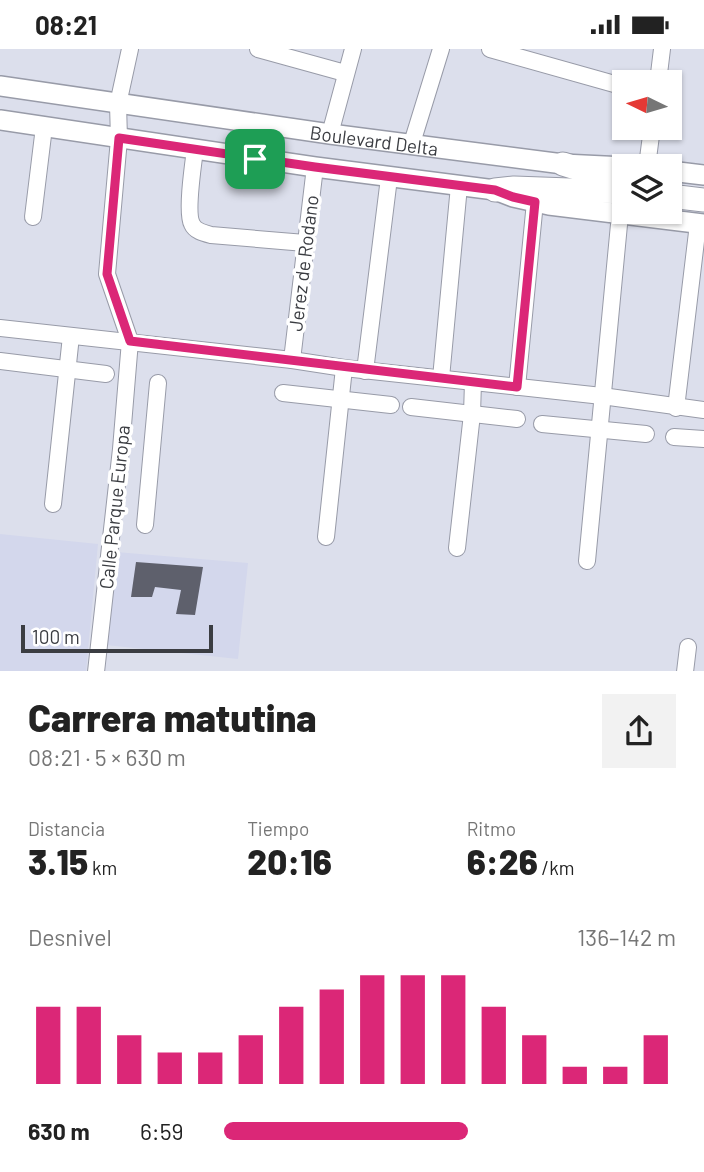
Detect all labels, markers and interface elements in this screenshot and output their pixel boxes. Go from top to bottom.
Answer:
text: 08:21 [35,9,97,40]
north arrow [612,70,682,140]
map controls [612,70,682,224]
street label: Boulevard Delta [308,120,440,159]
pin [225,129,285,189]
icon: arrive [236,140,274,178]
button: layers [612,154,682,224]
street label: Jerez de Rodano [283,194,323,332]
street label: Calle Parque Europa [94,424,134,590]
scale bar [21,622,214,654]
text: 100 m [32,625,80,648]
text: Carrera matutina [28,694,317,740]
button: share [602,694,676,768]
text: 08:21 · 5 × 630 m [28,743,186,771]
text: Distancia [28,817,105,840]
text: Tiempo [247,817,309,840]
text: Ritmo [467,817,516,840]
text: 3.15 [28,840,88,882]
text: 20:16 [247,840,332,882]
text: 6:26 [467,840,538,882]
text: km [88,856,117,879]
text: /km [538,856,574,879]
text: Desnivel [28,923,112,951]
text: 136–142 m [577,923,676,951]
text: 630 m [28,1117,90,1145]
text: 6:59 [140,1117,183,1145]

